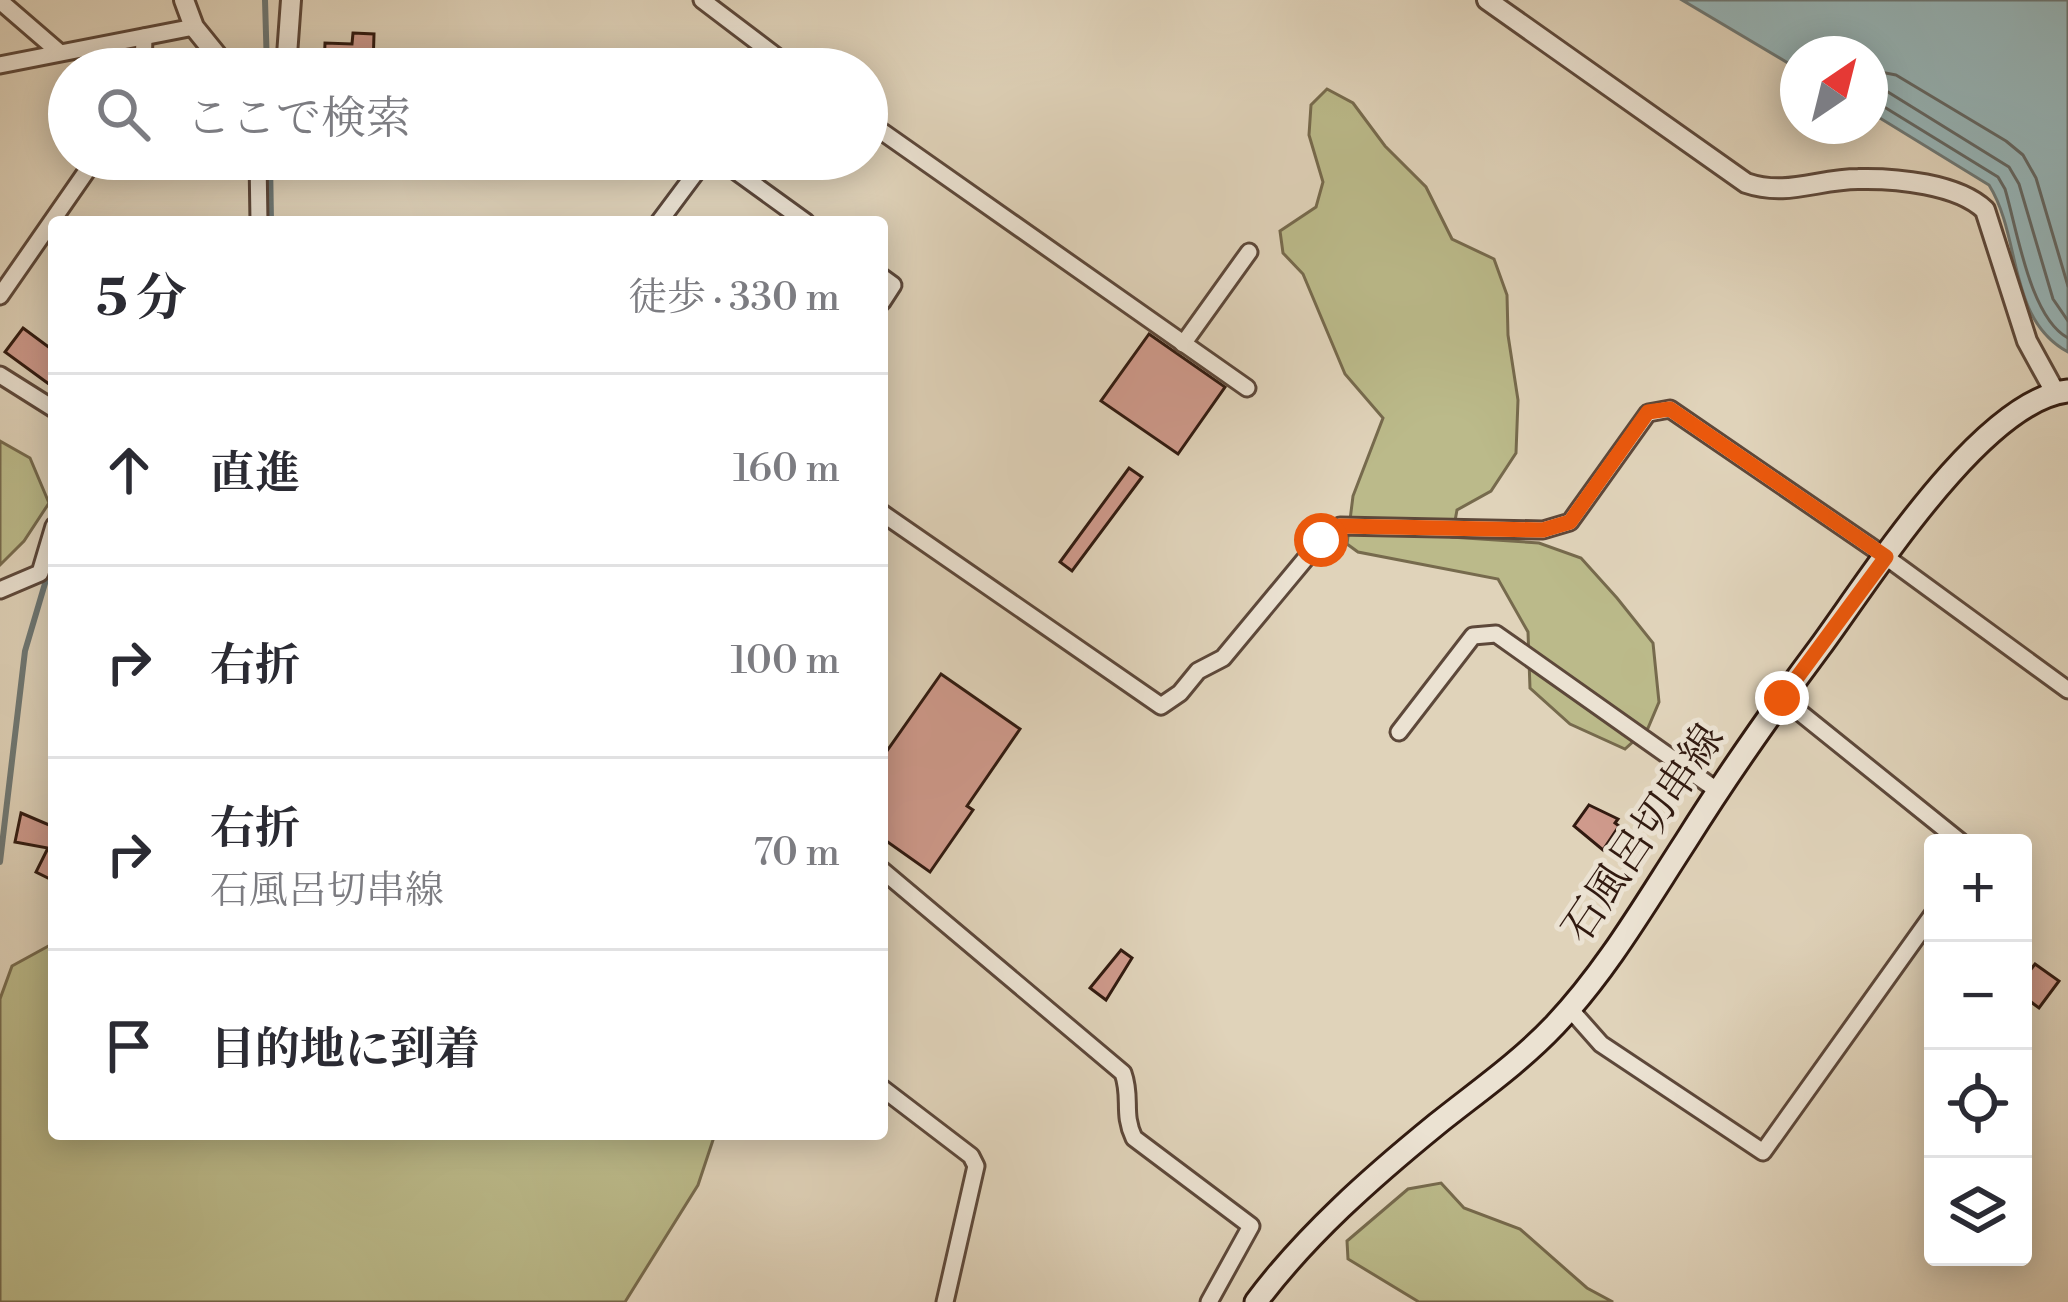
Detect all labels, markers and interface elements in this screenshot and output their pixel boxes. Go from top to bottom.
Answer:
north arrow [1780,36,1888,144]
search box [48,48,888,180]
icon: search [90,81,156,147]
text: ここで検索 [186,91,411,148]
text: 5 分 [96,268,187,332]
text: 徒歩 · 330 m [628,274,840,323]
icon: ahead [96,437,162,503]
text: 160 m [733,445,840,494]
text: 直進 [210,446,300,503]
route start [1294,513,1348,567]
icon: right [96,629,162,695]
text: 100 m [731,637,840,686]
text: 右折 [210,638,300,695]
route end [1755,671,1809,725]
street label: 石風呂切串線 [1552,715,1736,953]
text: 右折 [210,801,300,858]
icon: right [96,821,162,887]
text: 70 m [753,829,840,878]
map controls [1924,834,2032,1266]
button: + [1924,834,2032,942]
text: 石風呂切串線 [210,867,444,916]
button: − [1924,942,2032,1050]
icon: arrive [96,1013,162,1079]
text: 目的地に到着 [210,1022,480,1079]
button: locate [1924,1050,2032,1158]
button: layers [1924,1158,2032,1266]

